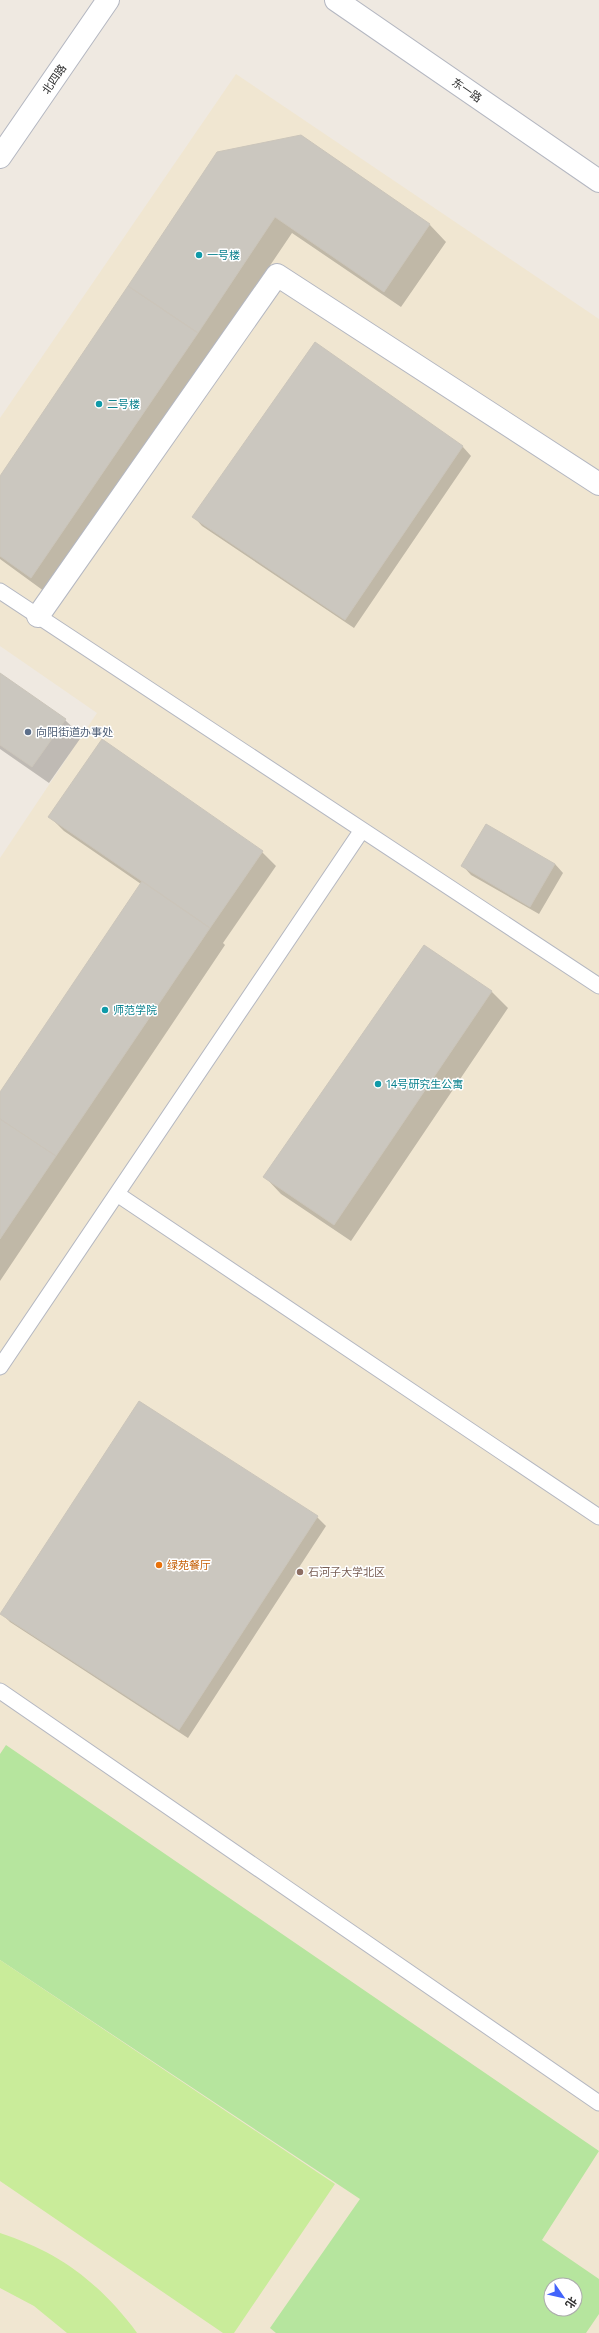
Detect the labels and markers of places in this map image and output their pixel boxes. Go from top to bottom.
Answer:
place label: 一号楼 [207,248,240,261]
marker: 一号楼 [194,250,204,260]
place label: 二号楼 [107,397,140,410]
marker: 二号楼 [94,399,104,409]
place label: 向阳街道办事处 [36,725,113,738]
marker: 向阳街道办事处 [23,727,33,737]
place label: 师范学院 [113,1003,157,1016]
marker: 师范学院 [100,1005,110,1015]
place label: 14号研究生公寓 [386,1077,463,1090]
marker: 14号研究生公寓 [373,1079,383,1089]
place label: 绿苑餐厅 [167,1558,211,1571]
marker: 绿苑餐厅 [154,1560,164,1570]
place label: 石河子大学北区 [308,1565,385,1578]
marker: 石河子大学北区 [295,1567,305,1577]

